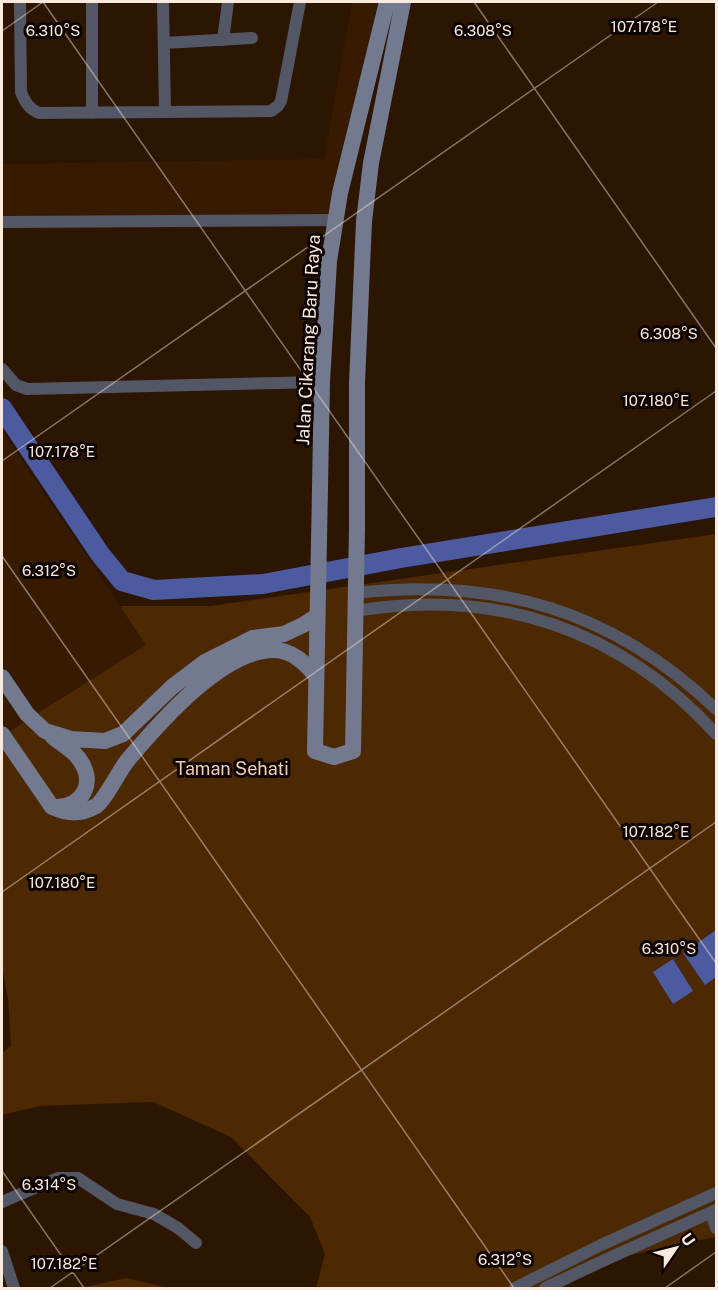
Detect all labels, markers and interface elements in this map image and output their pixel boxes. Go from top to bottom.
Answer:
text: 107.178°E [611,18,677,35]
text: 6.310°S [26,22,80,39]
text: 6.308°S [454,22,512,39]
street label: Jalan Cikarang Baru Raya [292,234,324,446]
text: 6.308°S [640,325,698,342]
text: 107.180°E [623,392,689,409]
text: 107.178°E [29,443,95,460]
text: 6.312°S [22,562,76,579]
park label: Taman Sehati [175,758,289,779]
text: 107.182°E [623,823,689,840]
text: 107.180°E [29,874,95,891]
text: 6.310°S [642,940,696,957]
text: 6.314°S [22,1176,76,1193]
north arrow [646,1218,706,1278]
text: U [677,1229,699,1250]
text: 6.312°S [478,1251,532,1268]
text: 107.182°E [31,1255,97,1272]

